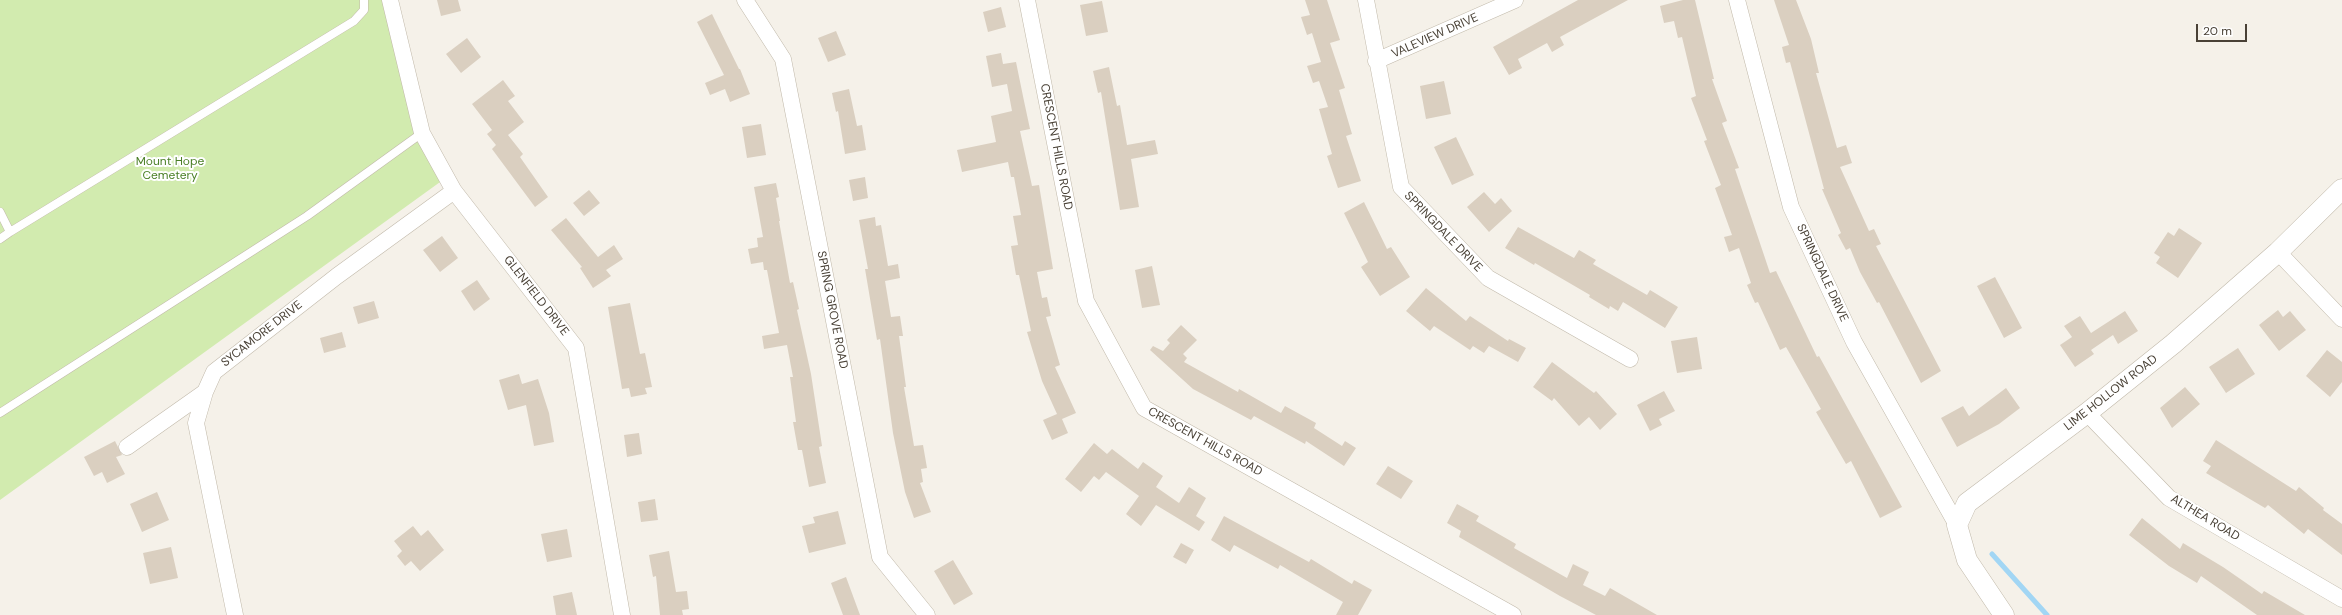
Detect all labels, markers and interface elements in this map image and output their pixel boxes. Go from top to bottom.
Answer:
street label: VALEVIEW DRIVE [1389,10,1481,62]
scale bar [2198,16,2249,42]
text: 20 m [2203,23,2232,39]
street label: CRESCENT HILLS ROAD [1037,83,1075,211]
park label: Mount Hope Cemetery [136,155,204,183]
street label: SPRINGDALE DRIVE [1401,189,1485,275]
street label: SPRINGDALE DRIVE [1793,222,1851,324]
street label: SPRING GROVE ROAD [814,250,850,370]
street label: GLENFIELD DRIVE [500,253,572,339]
street label: SYCAMORE DRIVE [219,298,305,370]
street label: LIME HOLLOW ROAD [2062,352,2160,434]
street label: CRESCENT HILLS ROAD [1145,405,1265,479]
street label: ALTHEA ROAD [2168,492,2242,544]

